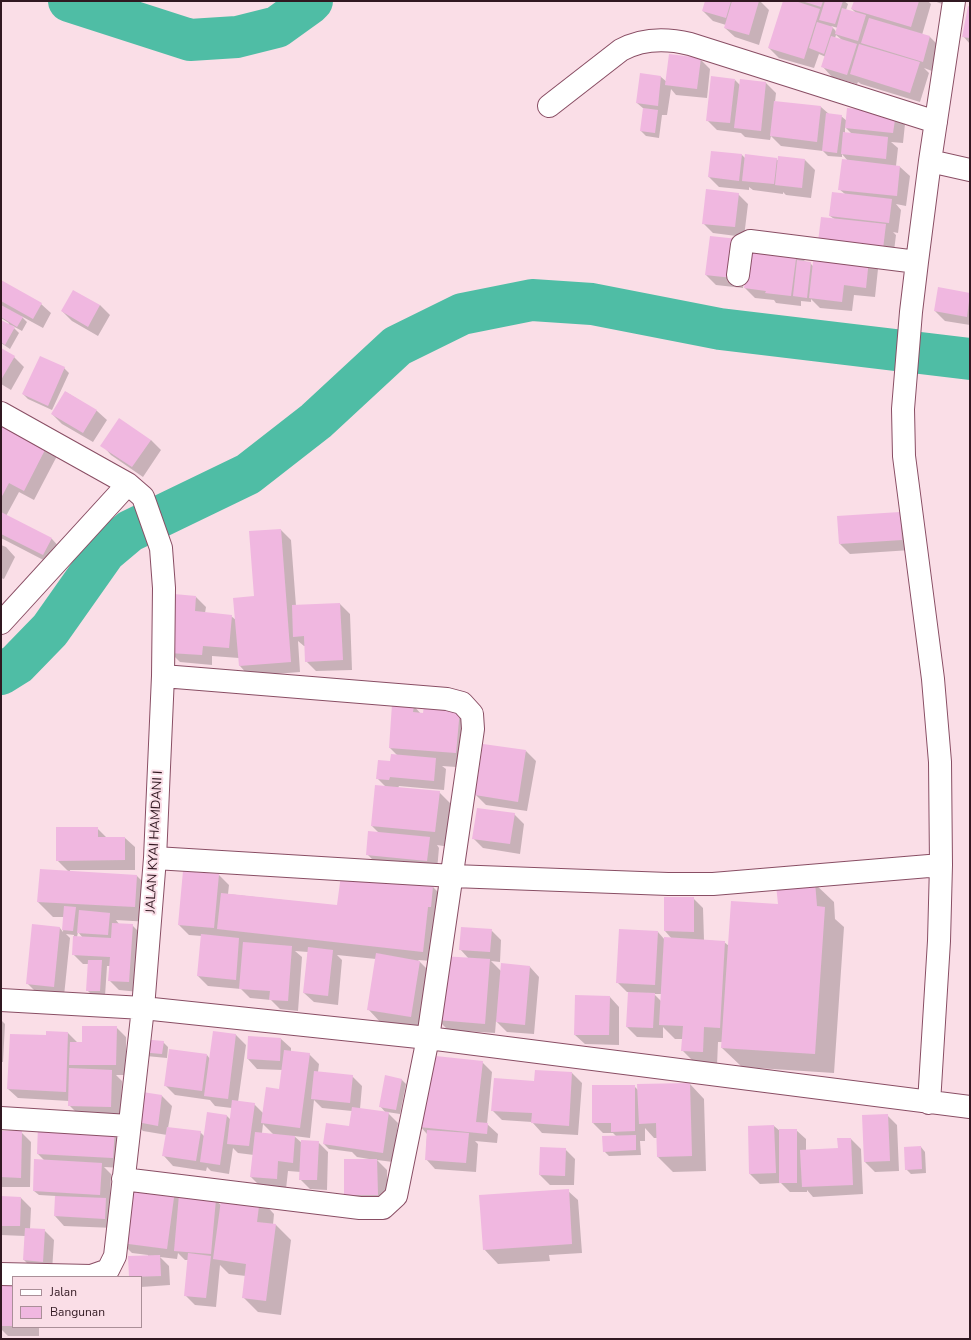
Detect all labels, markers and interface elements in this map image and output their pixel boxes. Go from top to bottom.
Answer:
street label: JALAN KYAI HAMDANI I [143,770,167,914]
legend [12,1276,142,1328]
text: Jalan [50,1284,77,1300]
text: Bangunan [50,1304,105,1320]

